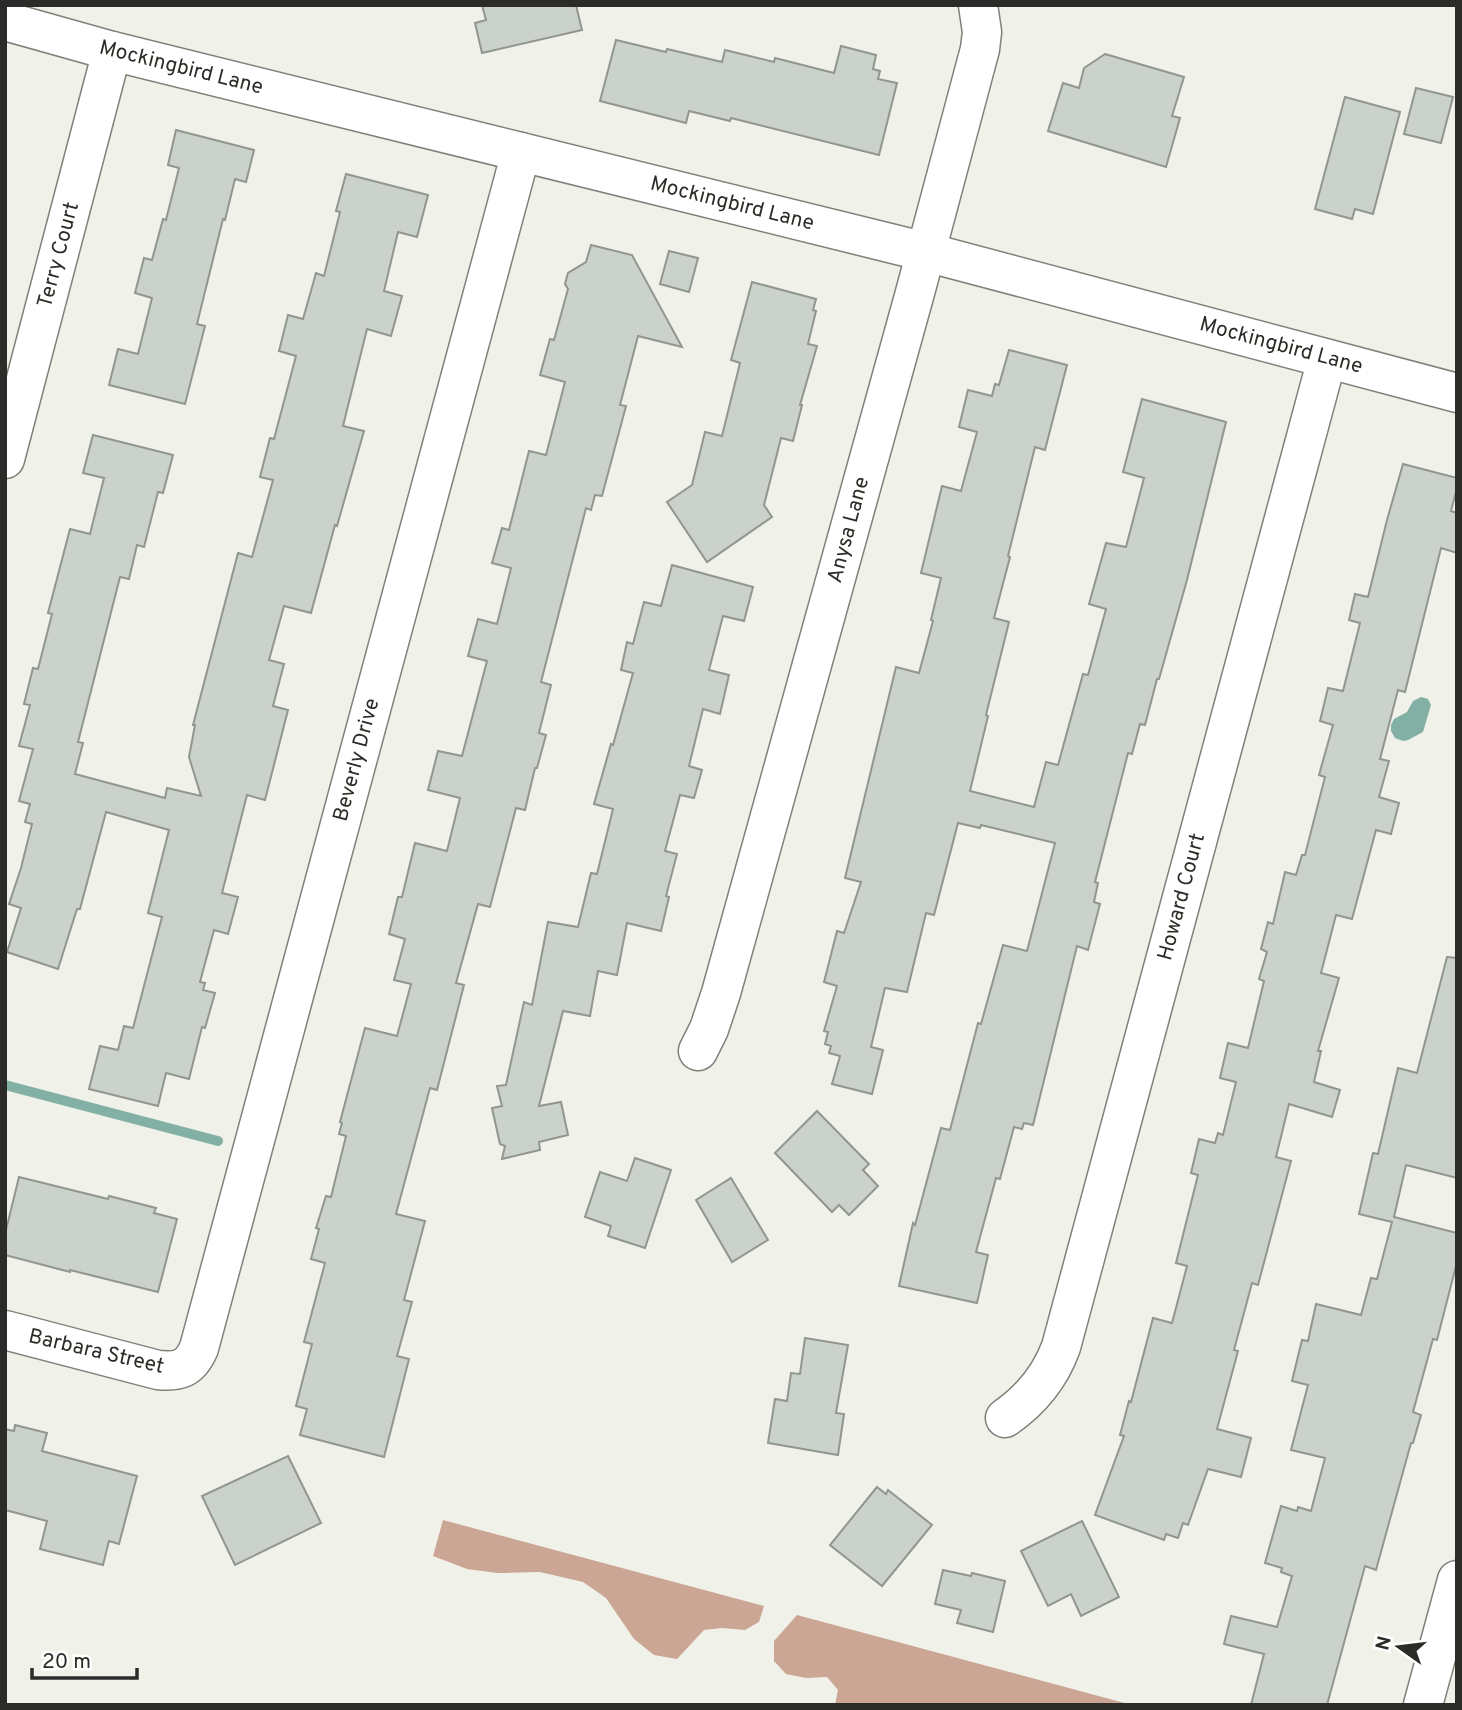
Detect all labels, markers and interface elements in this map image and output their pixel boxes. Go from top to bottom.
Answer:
street label: Mockingbird Lane [96,35,266,101]
street label: Mockingbird Lane [647,171,817,237]
street label: Terry Court [32,199,86,311]
street label: Mockingbird Lane [1196,311,1366,381]
street label: Anysa Lane [822,474,876,586]
street label: Beverly Drive [328,695,386,825]
street label: Howard Court [1152,830,1212,964]
street label: Barbara Street [26,1323,166,1381]
north arrow [1364,1612,1434,1682]
text: N [1371,1634,1398,1653]
scale bar [32,1636,136,1680]
text: 20 m [42,1649,91,1676]

